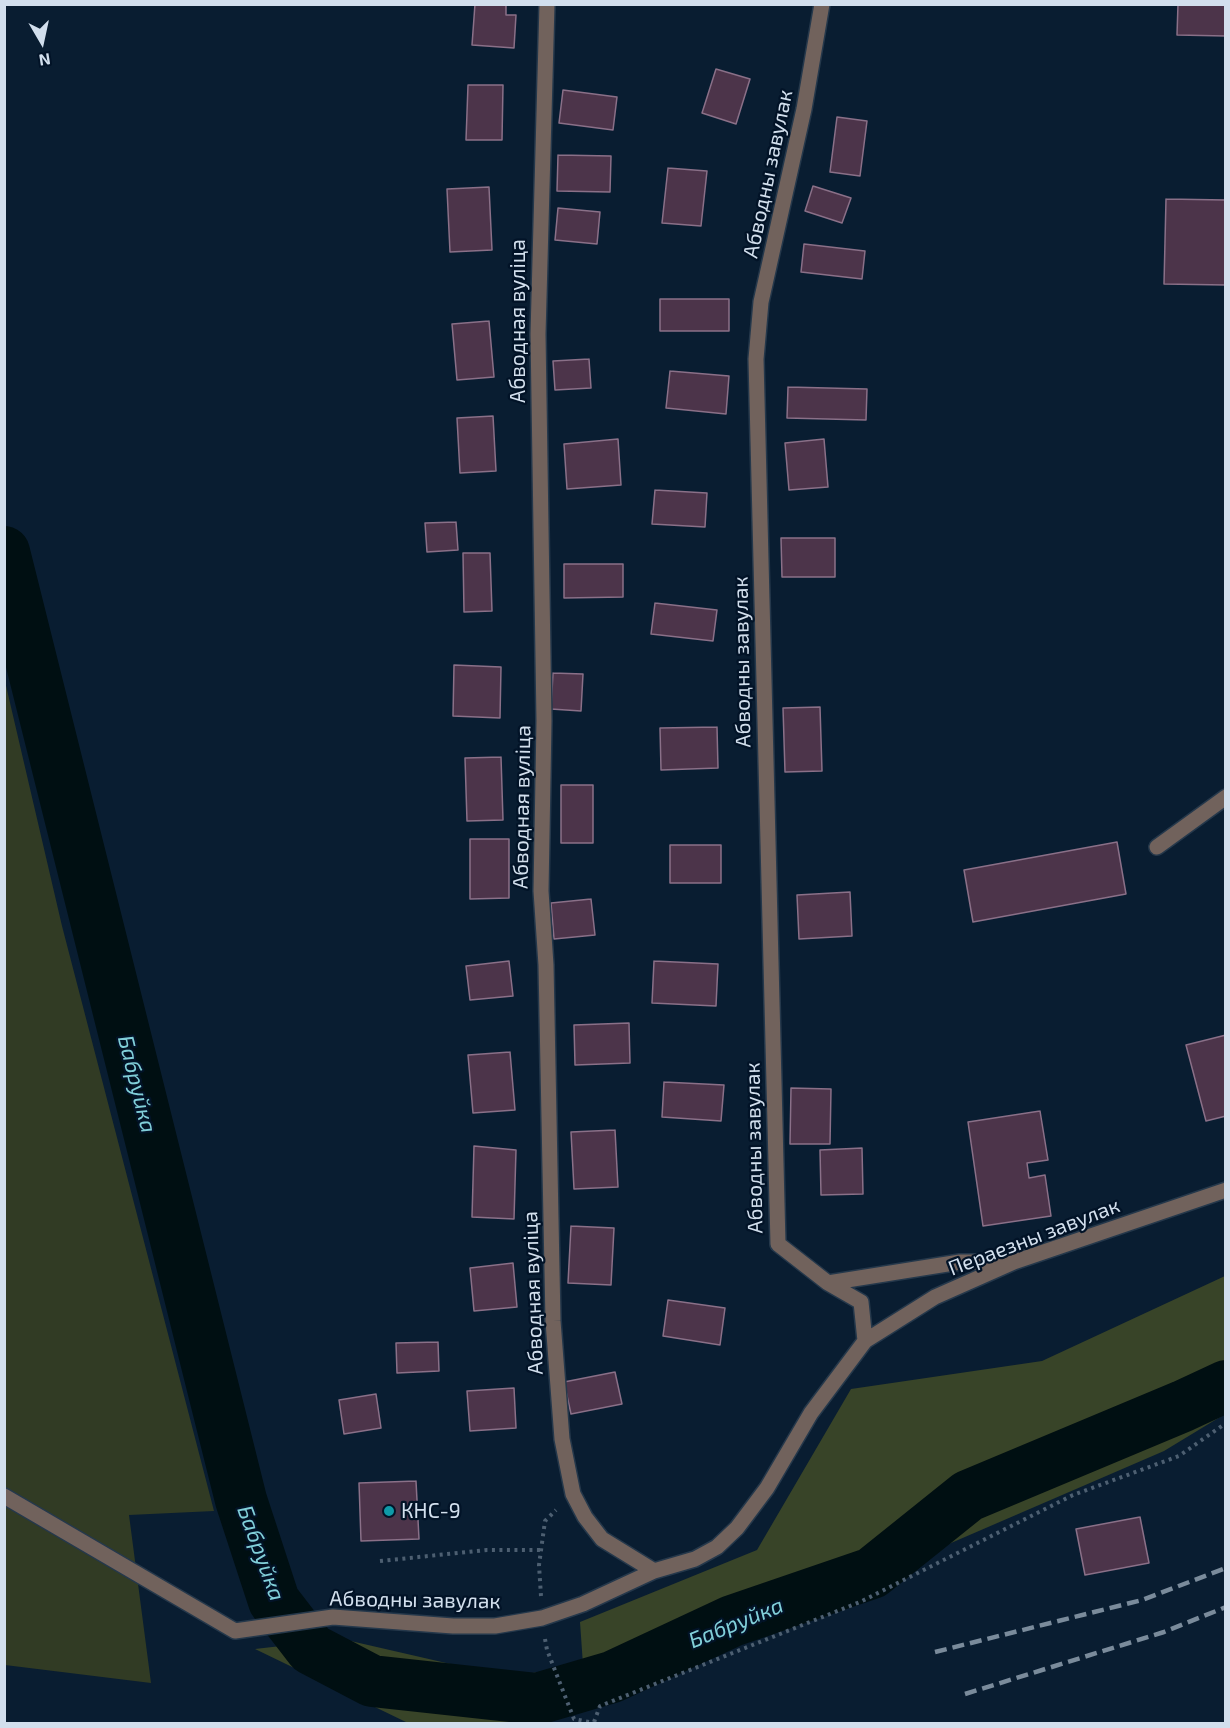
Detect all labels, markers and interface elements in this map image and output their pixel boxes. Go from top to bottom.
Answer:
north arrow [12,12,72,72]
text: N [38,50,52,71]
street label: Абводны завулак [738,88,798,260]
street label: Абводная вуліца [505,239,531,403]
street label: Абводны завулак [728,576,756,748]
street label: Абводная вуліца [508,725,536,889]
water label: Бабруйка [112,1032,162,1136]
street label: Абводны завулак [740,1062,768,1234]
street label: Пераезны завулак [945,1193,1123,1281]
street label: Абводная вуліца [518,1211,548,1375]
place label: КНС-9 [401,1498,461,1524]
water label: Бабруйка [232,1502,290,1604]
marker: КНС-9 [382,1504,396,1518]
street label: Абводны завулак [329,1586,501,1614]
water label: Бабруйка [685,1592,787,1654]

